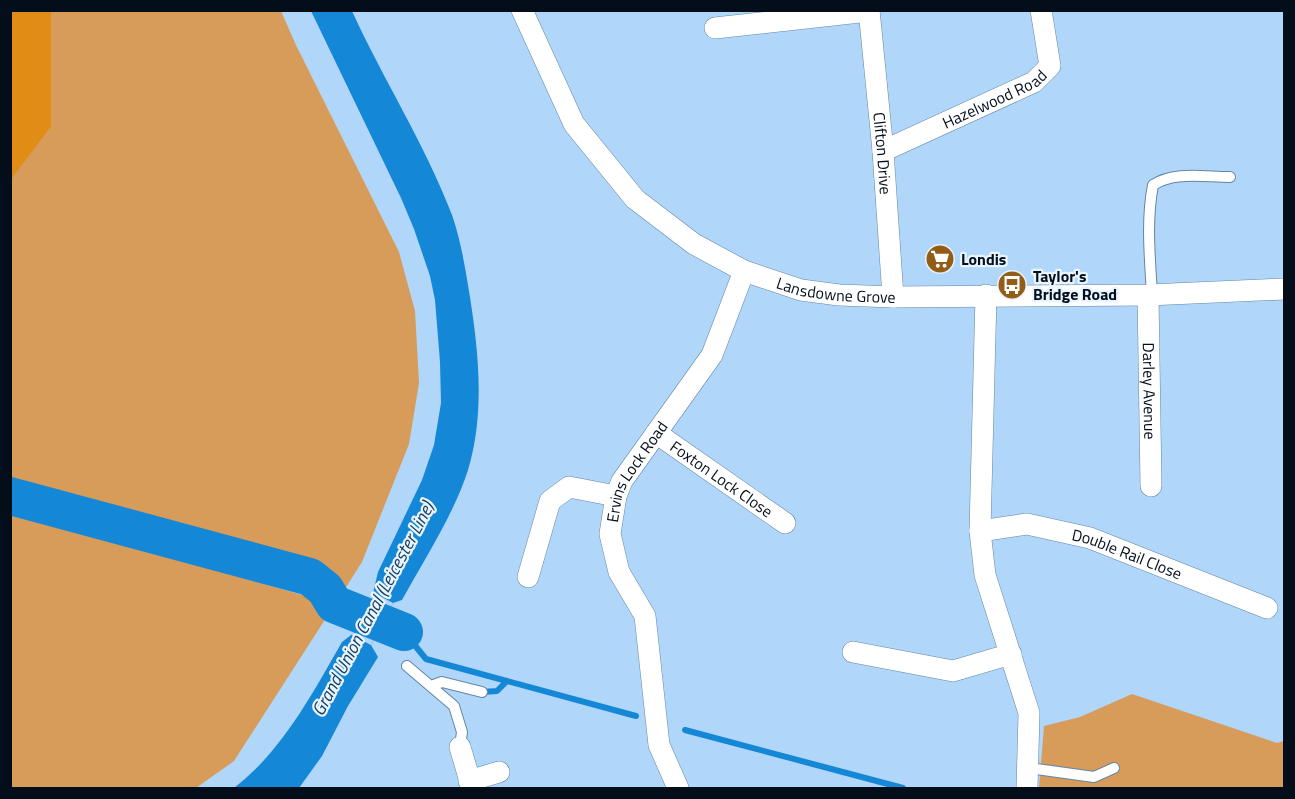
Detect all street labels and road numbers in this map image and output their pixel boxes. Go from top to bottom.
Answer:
street label: Hazelwood Road [938,64,1052,134]
street label: Clifton Drive [867,111,898,195]
street label: Lansdowne Grove [773,271,896,309]
street label: Darley Avenue [1137,342,1162,440]
street label: Ervins Lock Road [600,416,673,524]
street label: Foxton Lock Close [665,434,778,523]
street label: Double Rail Close [1070,522,1186,585]

